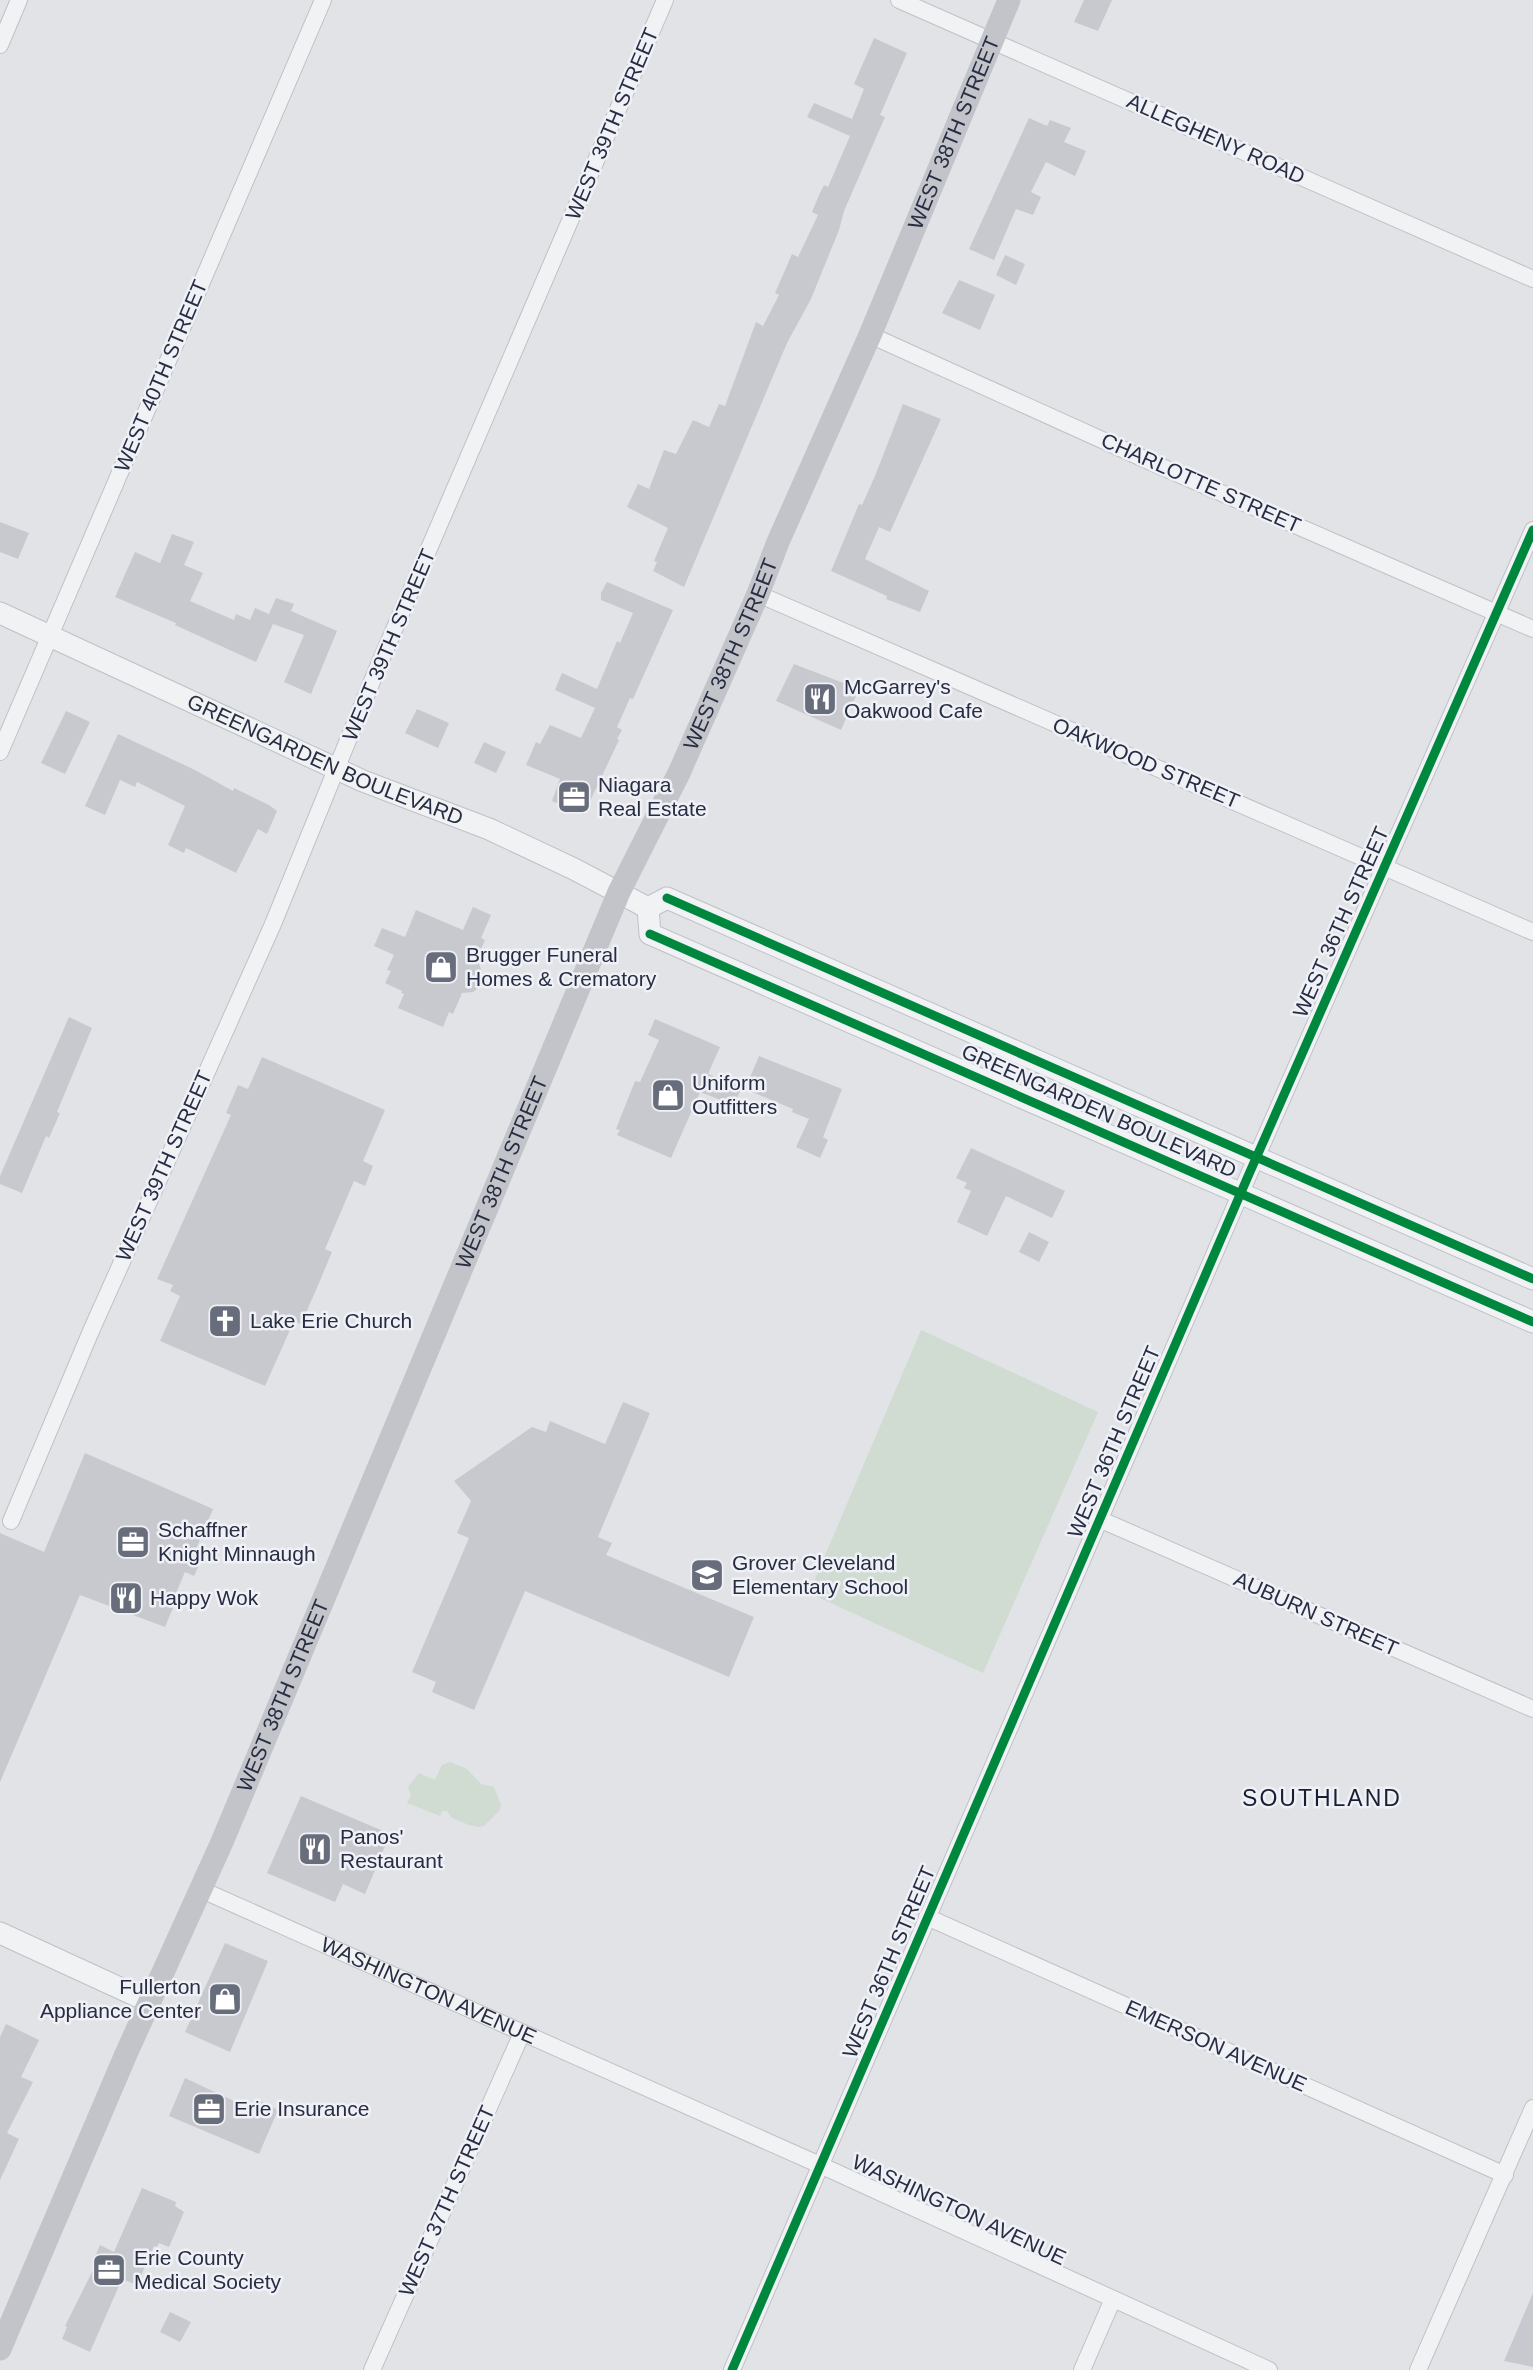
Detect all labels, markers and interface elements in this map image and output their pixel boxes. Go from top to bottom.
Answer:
street label: WEST 39TH STREET [561,24,662,223]
street label: WEST 38TH STREET [903,33,1004,232]
street label: ALLEGHENY ROAD [1124,89,1309,188]
street label: WEST 40TH STREET [110,276,211,475]
street label: CHARLOTTE STREET [1098,428,1305,537]
street label: WEST 39TH STREET [338,545,439,744]
street label: WEST 38TH STREET [679,555,782,753]
place label: McGarrey's Oakwood Cafe [844,675,983,722]
restaurant icon: McGarrey's Oakwood Cafe [801,680,839,718]
street label: GREENGARDEN BOULEVARD [184,689,467,829]
street label: OAKWOOD STREET [1049,713,1243,812]
place label: Niagara Real Estate [598,773,707,820]
office icon: Niagara Real Estate [555,778,593,816]
street label: WEST 36TH STREET [1288,823,1393,1021]
place label: Brugger Funeral Homes & Crematory [466,943,657,990]
shop icon: Brugger Funeral Homes & Crematory [422,948,460,986]
street label: GREENGARDEN BOULEVARD [958,1039,1240,1182]
street label: WEST 39TH STREET [111,1067,216,1265]
place label: Uniform Outfitters [692,1071,777,1118]
street label: WEST 38TH STREET [451,1073,552,1272]
shop icon: Uniform Outfitters [649,1076,687,1114]
church icon: Lake Erie Church [206,1302,244,1340]
place label: Lake Erie Church [250,1309,412,1332]
street label: WEST 36TH STREET [1063,1342,1164,1541]
place label: Schaffner Knight Minnaugh [158,1518,316,1565]
office icon: Schaffner Knight Minnaugh [114,1523,152,1561]
place label: Grover Cleveland Elementary School [732,1551,908,1598]
school or university icon: Grover Cleveland Elementary School [688,1556,726,1594]
street label: AUBURN STREET [1231,1567,1402,1660]
restaurant icon: Happy Wok [107,1579,145,1617]
place label: Happy Wok [150,1586,259,1609]
street label: WEST 38TH STREET [232,1596,333,1795]
district label: SOUTHLAND [1242,1785,1402,1811]
place label: Panos' Restaurant [340,1825,443,1872]
restaurant icon: Panos' Restaurant [296,1830,334,1868]
street label: WEST 36TH STREET [838,1862,939,2061]
street label: WASHINGTON AVENUE [318,1932,540,2048]
place label: Fullerton Appliance Center [40,1975,201,2022]
shop icon: Fullerton Appliance Center [206,1980,244,2018]
street label: EMERSON AVENUE [1122,1995,1310,2096]
office icon: Erie Insurance [190,2090,228,2128]
place label: Erie Insurance [234,2097,369,2120]
street label: WEST 37TH STREET [394,2102,499,2300]
street label: WASHINGTON AVENUE [849,2150,1070,2269]
place label: Erie County Medical Society [134,2246,282,2293]
office icon: Erie County Medical Society [90,2251,128,2289]

